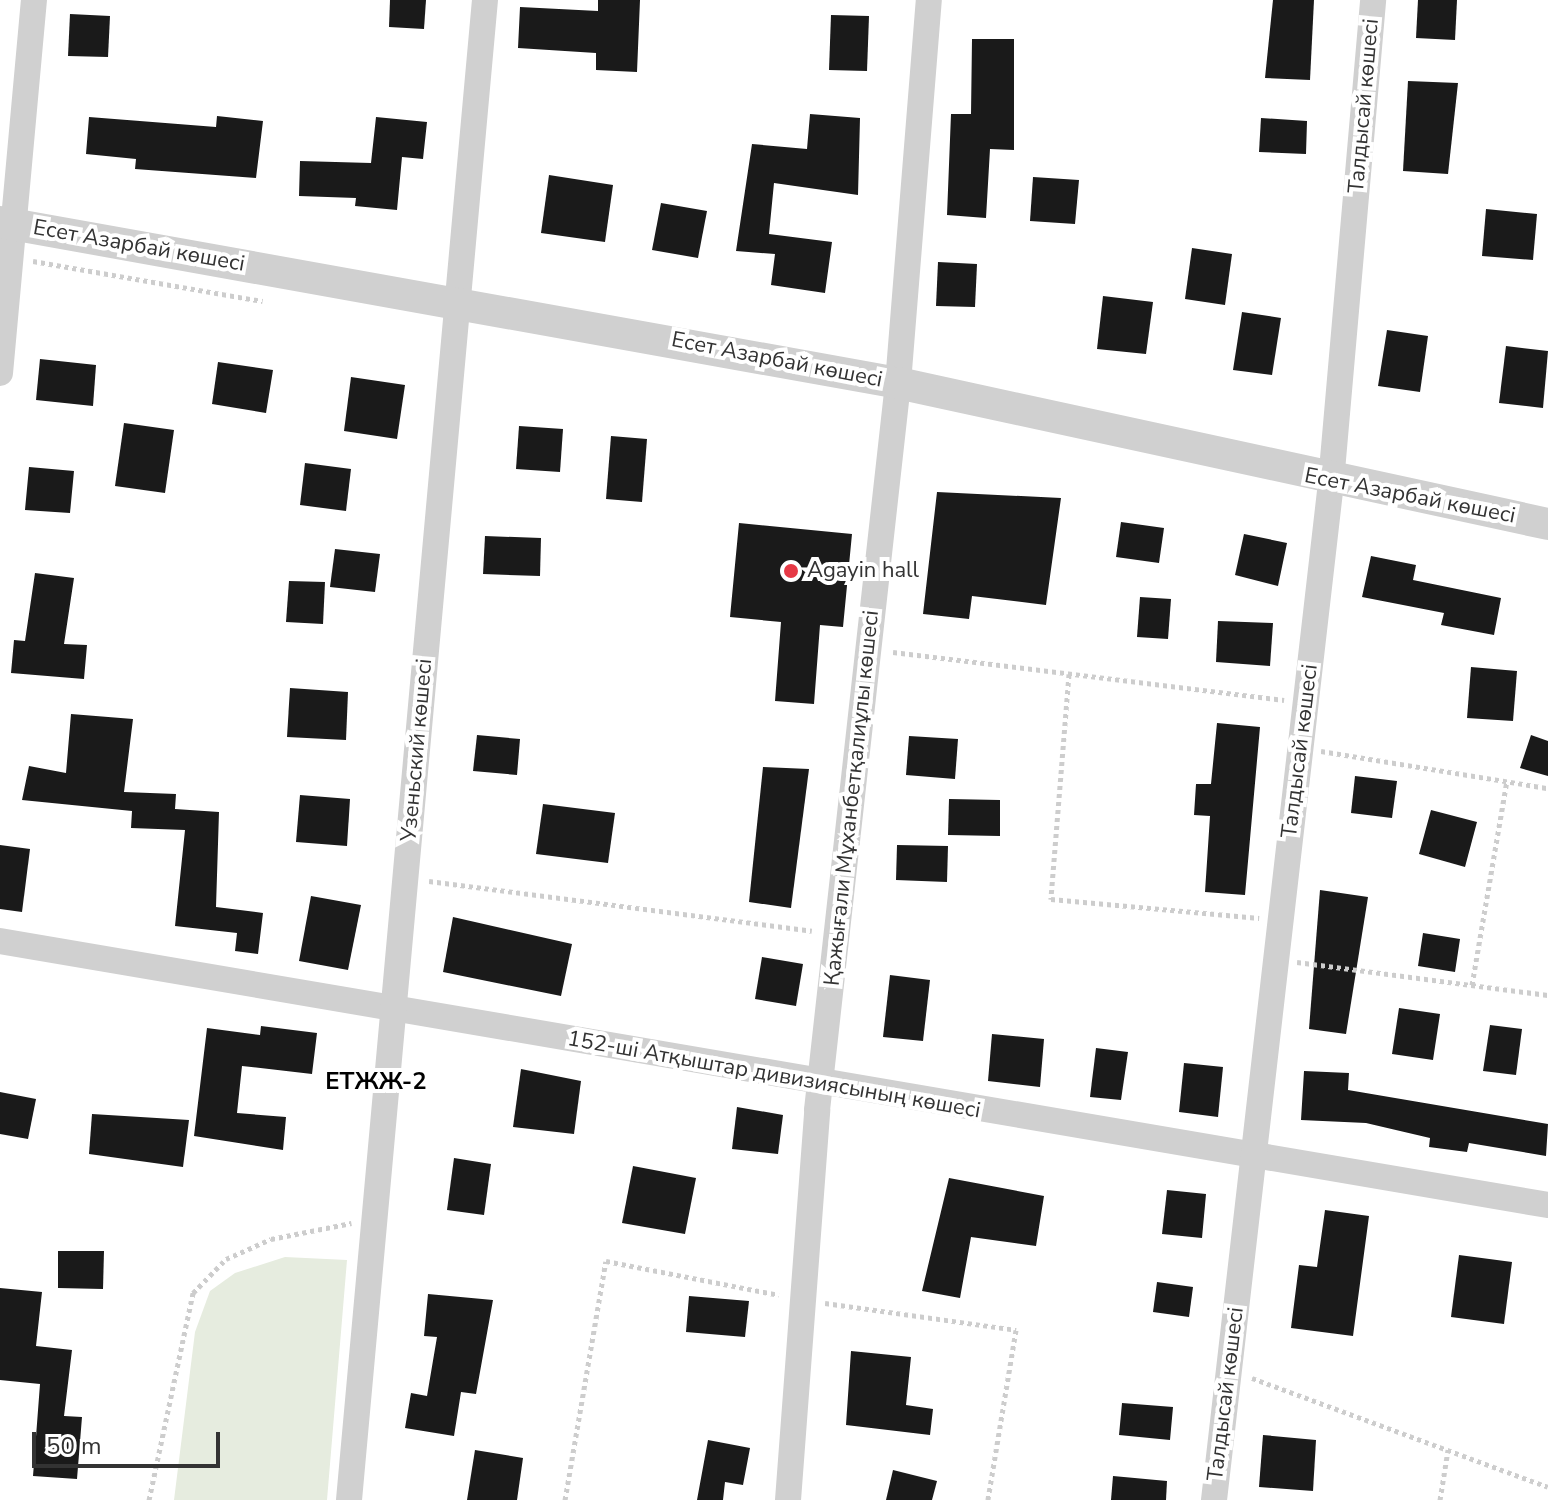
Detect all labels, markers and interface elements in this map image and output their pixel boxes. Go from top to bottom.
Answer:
street label: Талдысай көшесі [1343,18,1385,194]
street label: Есет Азарбай көшесі [31,214,247,278]
street label: Есет Азарбай көшесі [669,327,885,393]
street label: Есет Азарбай көшесі [1302,463,1518,529]
place label: Agayin hall [807,558,919,584]
marker: Agayin hall [782,562,800,580]
street label: Қажығали Мұханбетқалиұлы көшесі [819,609,885,987]
street label: Узеньский көшесі [396,657,438,843]
street label: Талдысай көшесі [1276,662,1324,840]
street label: 152-ші Атқыштар дивизиясының көшесі [565,1026,983,1124]
district label: ЕТЖЖ-2 [325,1068,427,1096]
street label: Талдысай көшесі [1202,1305,1250,1483]
scale bar [36,1416,224,1466]
text: 50 m [46,1430,102,1462]

